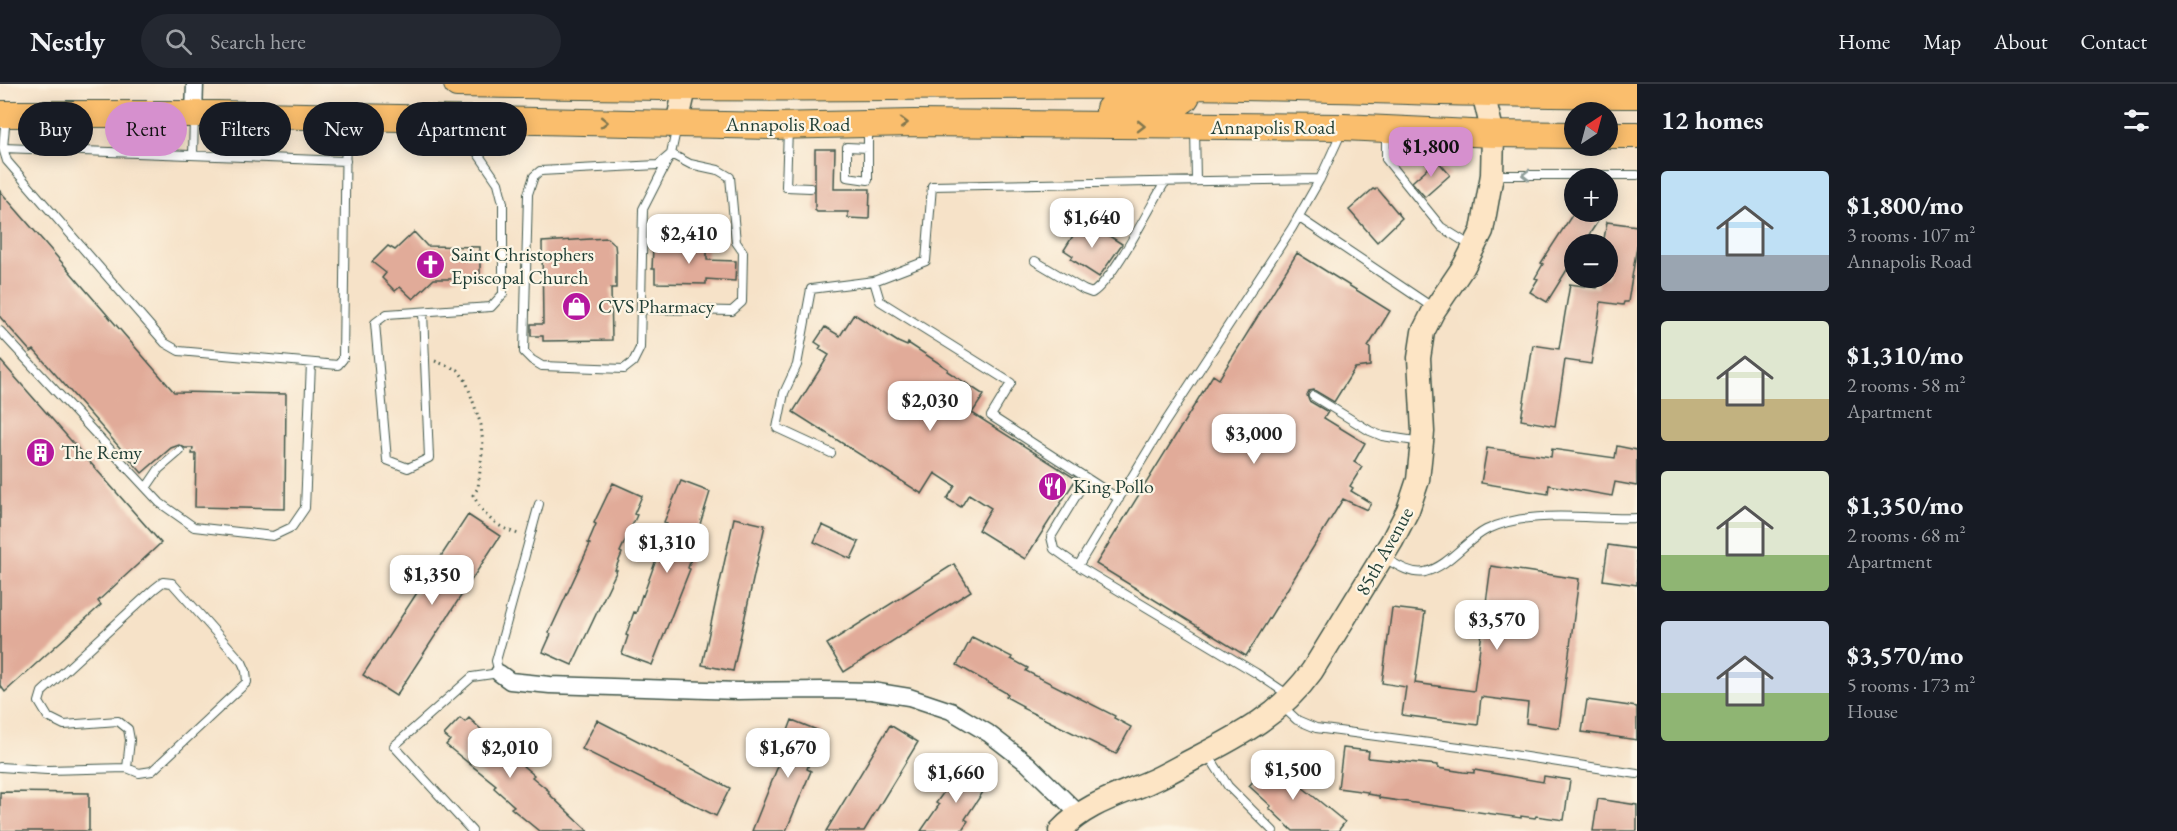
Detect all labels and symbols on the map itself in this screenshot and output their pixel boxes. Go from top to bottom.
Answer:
north arrow [1564,102,1618,156]
street label: Annapolis Road [725,111,851,137]
street label: Annapolis Road [1210,114,1336,140]
one-way arrow [600,115,609,128]
one-way arrow [899,117,908,130]
one-way arrow [1136,120,1145,132]
pin: $1,800 [1382,127,1480,178]
one-way arrow [1521,169,1530,181]
pin: $1,640 [1043,198,1141,249]
pin: $2,410 [640,214,738,265]
place label: Saint Christophers Episcopal Church [451,241,594,290]
church icon: Saint Christophers Episcopal Church [414,249,446,281]
shop icon: CVS Pharmacy [561,290,593,322]
place label: CVS Pharmacy [598,293,715,319]
pin: $2,030 [881,381,979,432]
pin: $3,000 [1205,414,1303,465]
building icon: The Remy [24,436,56,468]
place label: The Remy [61,439,142,465]
restaurant icon: King Pollo [1036,470,1068,502]
place label: King Pollo [1073,473,1154,499]
street label: 85th Avenue [1349,502,1419,600]
pin: $1,310 [618,523,716,574]
pin: $1,350 [383,555,481,606]
pin: $3,570 [1448,600,1546,651]
pin: $2,010 [461,728,559,779]
pin: $1,670 [739,728,837,779]
pin: $1,500 [1244,750,1342,801]
pin: $1,660 [907,753,1005,804]

